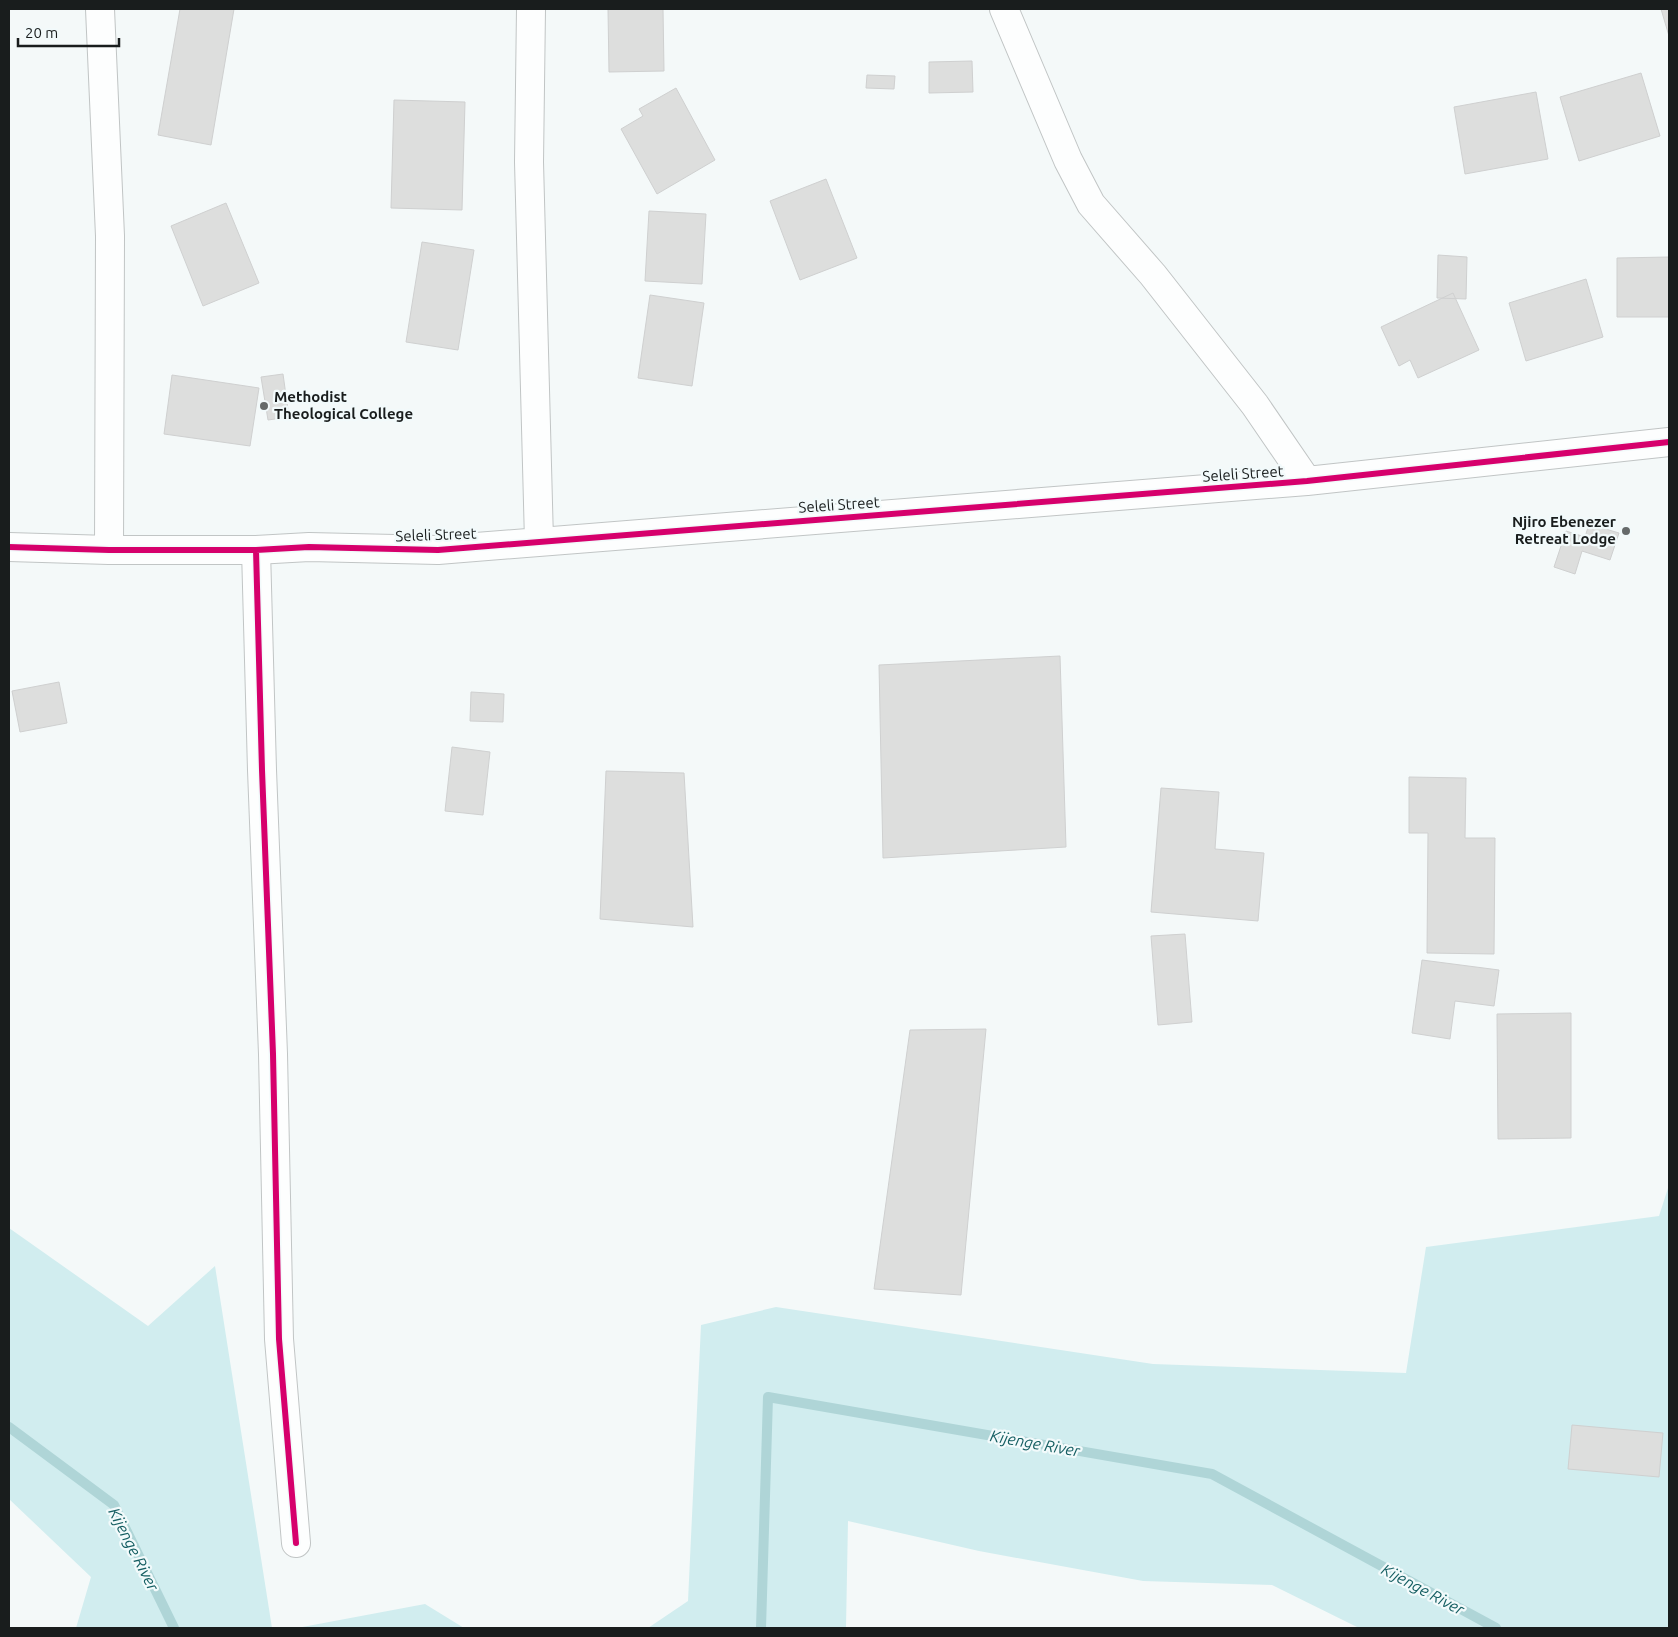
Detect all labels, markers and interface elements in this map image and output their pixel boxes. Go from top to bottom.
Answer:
scale bar [18,15,119,47]
text: 20 m [25,24,58,41]
place label: Methodist Theological College [274,388,413,422]
marker: Methodist Theological College [258,400,270,412]
street label: Seleli Street [1202,462,1284,485]
street label: Seleli Street [798,493,880,516]
place label: Njiro Ebenezer Retreat Lodge [1512,513,1617,547]
street label: Seleli Street [395,525,477,544]
marker: Njiro Ebenezer Retreat Lodge [1620,525,1632,537]
water label: Kijenge River [989,1426,1082,1460]
water label: Kijenge River [105,1504,163,1594]
water label: Kijenge River [1379,1560,1468,1619]

